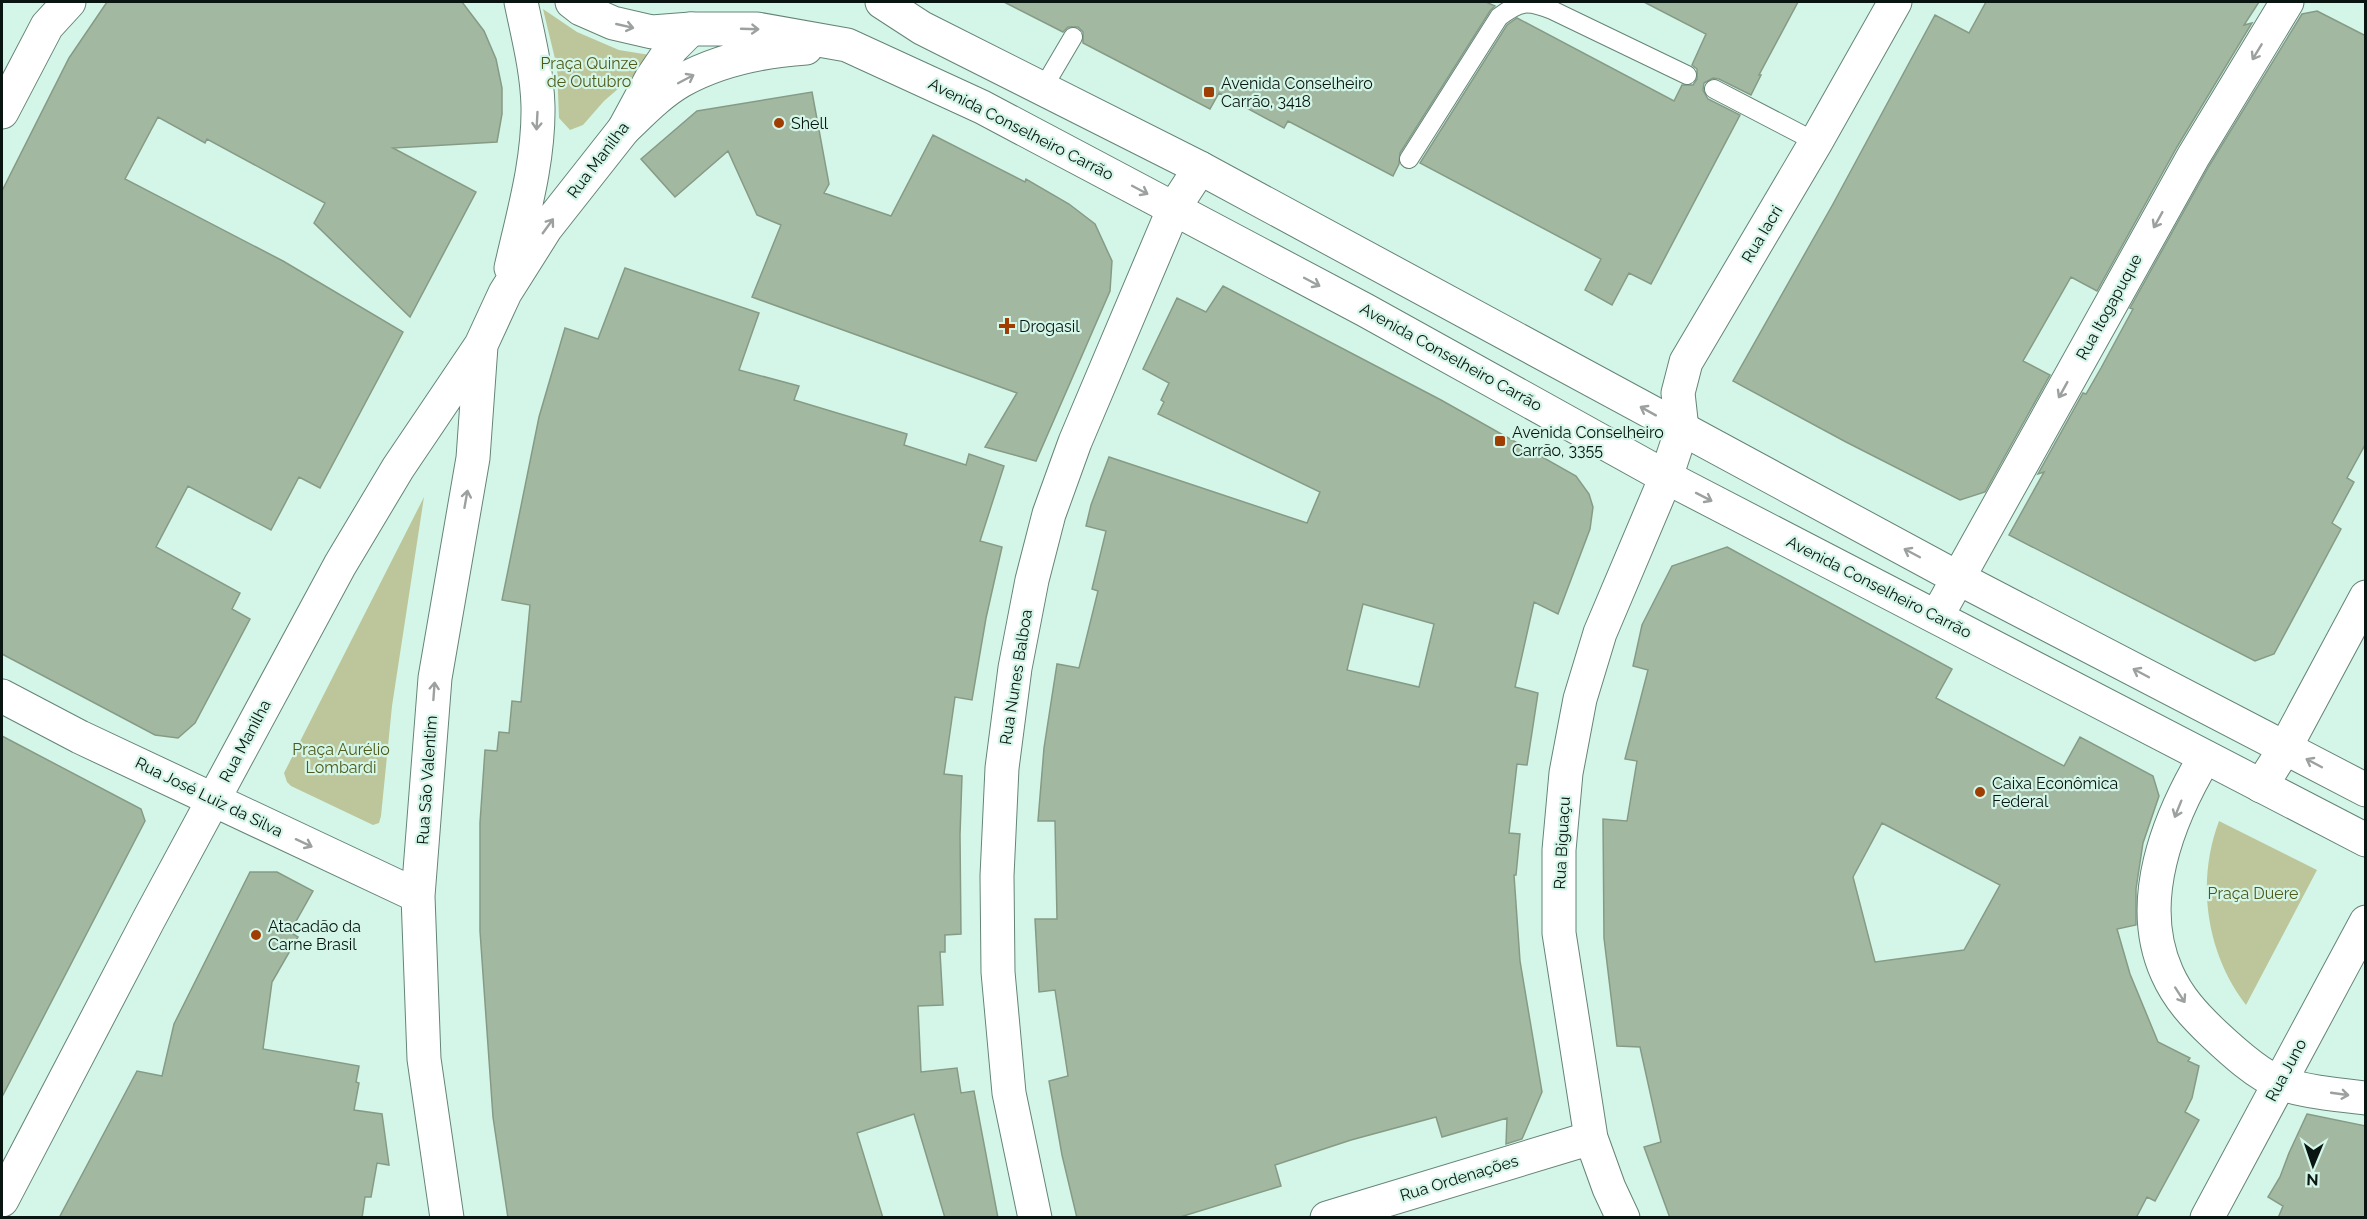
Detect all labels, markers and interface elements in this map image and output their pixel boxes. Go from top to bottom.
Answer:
one-way arrow [615,21,634,32]
one-way arrow [739,24,759,35]
one-way arrow [2250,43,2262,60]
park label: Praça Quinze de Outubro [540,54,638,91]
one-way arrow [677,73,694,85]
street label: Avenida Conselheiro Carrão [925,74,1117,184]
place label: Avenida Conselheiro Carrão, 3418 [1221,74,1373,111]
marker: Avenida Conselheiro Carrão, 3418 [1202,85,1216,99]
one-way arrow [532,111,543,131]
place label: Shell [791,114,829,133]
marker: Shell [772,116,786,130]
street label: Rua Manilha [563,118,633,202]
one-way arrow [1131,185,1149,196]
street label: Rua Iacri [1738,202,1786,266]
one-way arrow [2152,211,2164,228]
one-way arrow [542,218,554,234]
street label: Rua Itogapuque [2072,251,2146,363]
one-way arrow [1303,277,1321,288]
street label: Avenida Conselheiro Carrão [1357,299,1545,415]
place label: Drogasil [1019,317,1080,336]
marker: Drogasil [1000,319,1014,333]
one-way arrow [2057,381,2069,398]
one-way arrow [1640,405,1657,417]
place label: Avenida Conselheiro Carrão, 3355 [1512,423,1664,460]
marker: Avenida Conselheiro Carrão, 3355 [1493,434,1507,448]
one-way arrow [461,489,472,509]
one-way arrow [1695,492,1713,503]
street label: Avenida Conselheiro Carrão [1783,532,1975,642]
one-way arrow [1904,547,1922,558]
street label: Rua Nunes Balboa [996,608,1036,746]
one-way arrow [2132,667,2150,678]
one-way arrow [428,681,439,701]
street label: Rua Manilha [215,697,275,785]
street label: Rua São Valentim [413,715,441,845]
park label: Praça Aurélio Lombardi [292,740,390,777]
street label: Rua José Luiz da Silva [132,753,286,841]
one-way arrow [2305,757,2323,768]
place label: Caixa Econômica Federal [1992,774,2118,811]
marker: Caixa Econômica Federal [1973,785,1987,799]
street label: Rua Biguaçu [1550,796,1574,890]
one-way arrow [2172,799,2183,817]
one-way arrow [295,837,313,849]
park label: Praça Duere [2208,884,2298,903]
place label: Atacadão da Carne Brasil [268,917,361,954]
marker: Atacadão da Carne Brasil [249,928,263,942]
one-way arrow [2174,986,2186,1003]
street label: Rua Juno [2262,1035,2310,1105]
one-way arrow [2329,1089,2349,1100]
north arrow [2283,1135,2343,1195]
street label: Rua Ordenações [1398,1151,1521,1205]
text: N [2306,1170,2319,1189]

